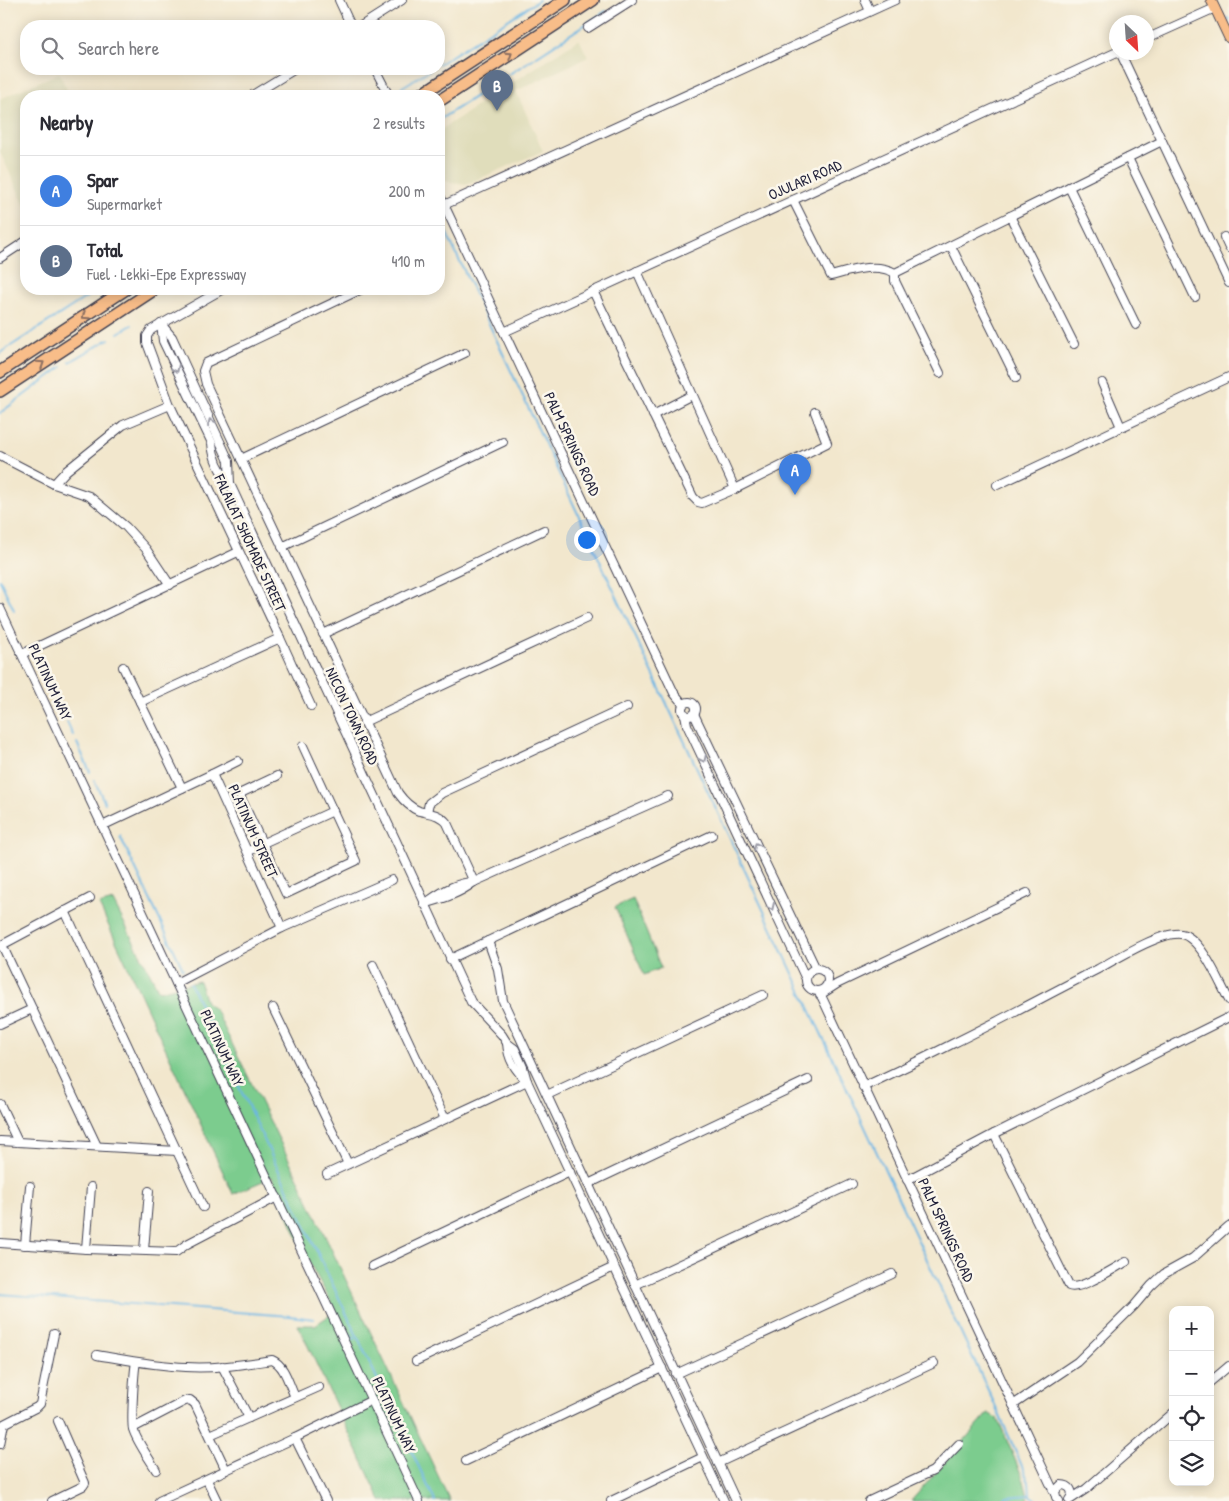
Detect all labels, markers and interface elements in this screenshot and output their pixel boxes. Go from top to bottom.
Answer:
north arrow [1109,15,1154,60]
search box [20,20,445,75]
icon: search [38,34,66,62]
text: Search here [78,35,159,61]
one-way arrow [503,52,513,61]
pin: B [481,70,513,111]
text: Nearby [40,108,93,137]
text: 2 results [373,112,425,134]
street label: OJULARI ROAD [765,154,846,205]
text: Spar [87,167,119,193]
text: A [52,180,60,202]
text: 200 m [389,180,425,202]
text: Supermarket [87,193,162,215]
text: Total [87,237,123,263]
text: B [52,250,60,272]
text: 410 m [391,250,425,272]
text: Fuel · Lekki-Epe Expressway [87,263,247,285]
one-way arrow [82,309,91,319]
one-way arrow [35,361,44,370]
one-way arrow [170,364,181,373]
street label: PALM SPRINGS ROAD [539,389,606,500]
one-way arrow [206,418,217,427]
pin: A [779,454,811,495]
street label: FALAILAT SHOMADE STREET [209,470,292,616]
your location [574,527,600,553]
street label: PLATINUM WAY [24,640,78,724]
street label: NICON TOWN ROAD [321,664,385,769]
one-way arrow [696,754,707,763]
street label: PLATINUM STREET [223,781,284,882]
one-way arrow [753,842,763,851]
one-way arrow [765,901,775,910]
street label: PLATINUM WAY [196,1006,250,1090]
street label: PALM SPRINGS ROAD [913,1175,980,1286]
map controls [1169,1306,1214,1486]
button: + [1169,1306,1214,1351]
button: − [1169,1351,1214,1396]
street label: PLATINUM WAY [368,1373,422,1457]
button: locate [1169,1396,1214,1441]
button: layers [1169,1441,1214,1486]

